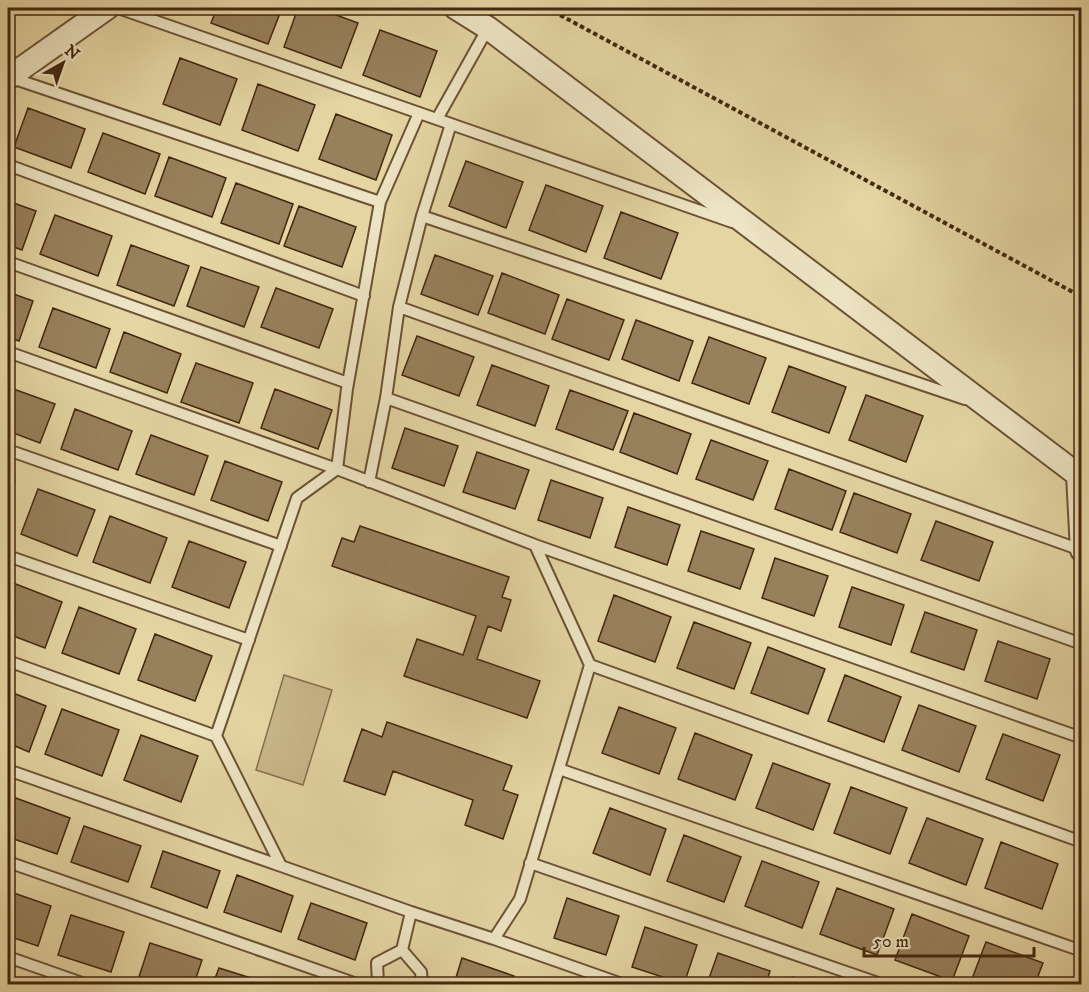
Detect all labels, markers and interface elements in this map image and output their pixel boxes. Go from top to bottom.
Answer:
north arrow [33,33,93,93]
text: N [61,40,83,64]
scale bar [864,920,1034,958]
text: 50 m [873,931,909,953]

